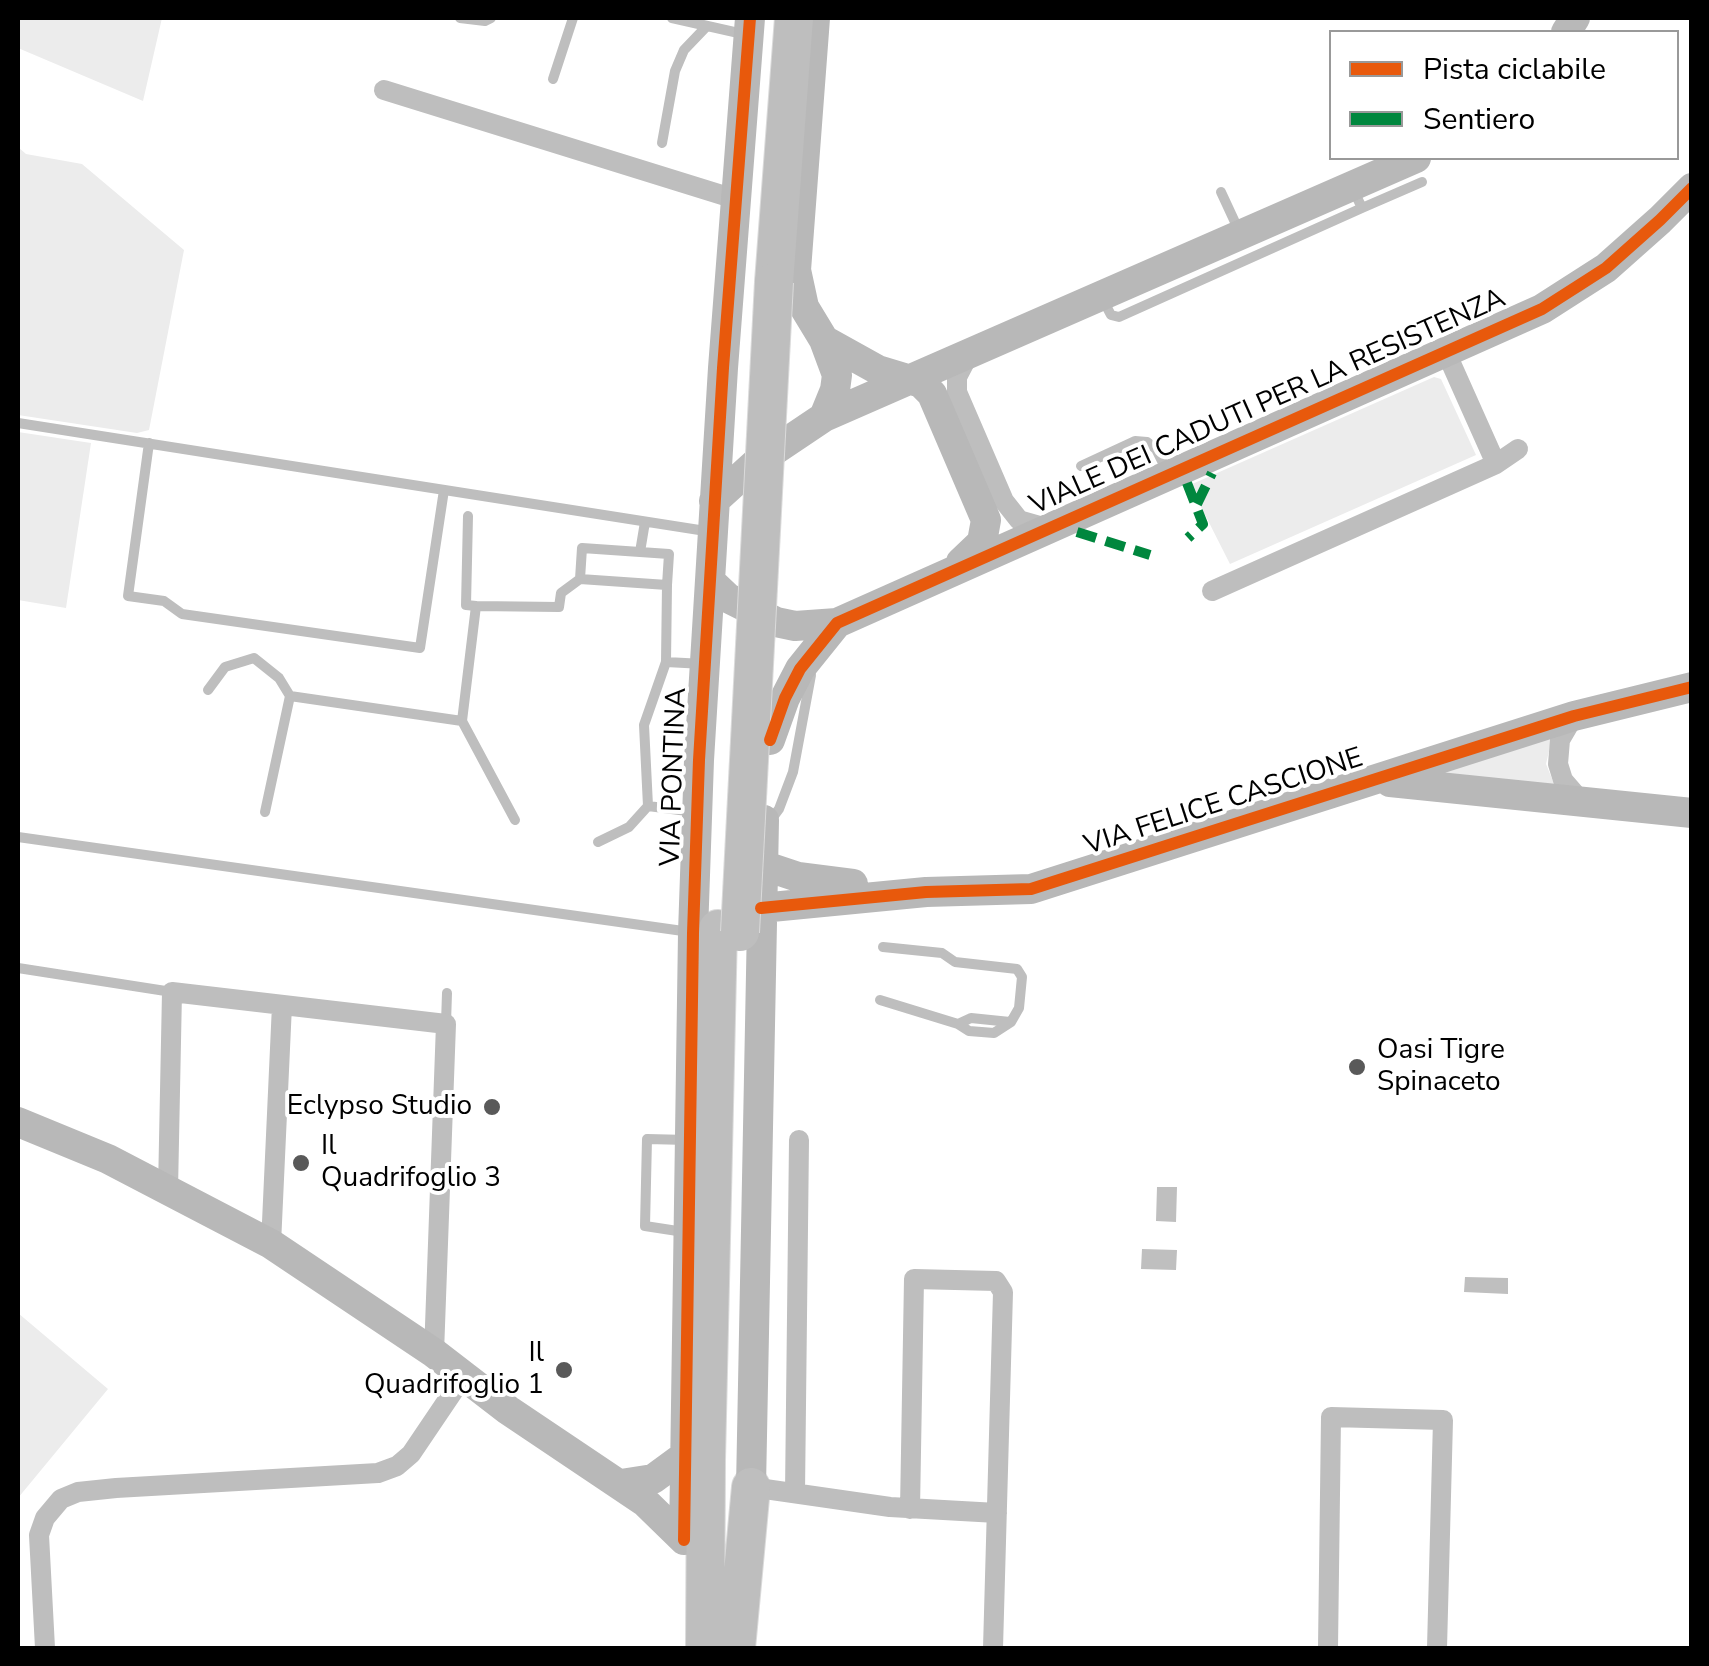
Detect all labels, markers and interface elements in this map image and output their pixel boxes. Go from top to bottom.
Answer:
legend [1329,30,1679,160]
text: Pista ciclabile [1423,49,1606,90]
text: Sentiero [1423,99,1535,140]
street label: VIALE DEI CADUTI PER LA RESISTENZA [1025,283,1511,523]
street label: VIA PONTINA [655,687,695,867]
street label: VIA FELICE CASCIONE [1081,742,1367,864]
place label: Oasi Tigre Spinaceto [1377,1034,1505,1100]
marker: Oasi Tigre Spinaceto [1346,1056,1368,1078]
place label: Eclypso Studio [287,1090,472,1124]
marker: Eclypso Studio [481,1096,503,1118]
place label: Il Quadrifoglio 3 [321,1130,501,1196]
marker: Il Quadrifoglio 3 [290,1152,312,1174]
place label: Il Quadrifoglio 1 [364,1337,544,1403]
marker: Il Quadrifoglio 1 [553,1359,575,1381]

